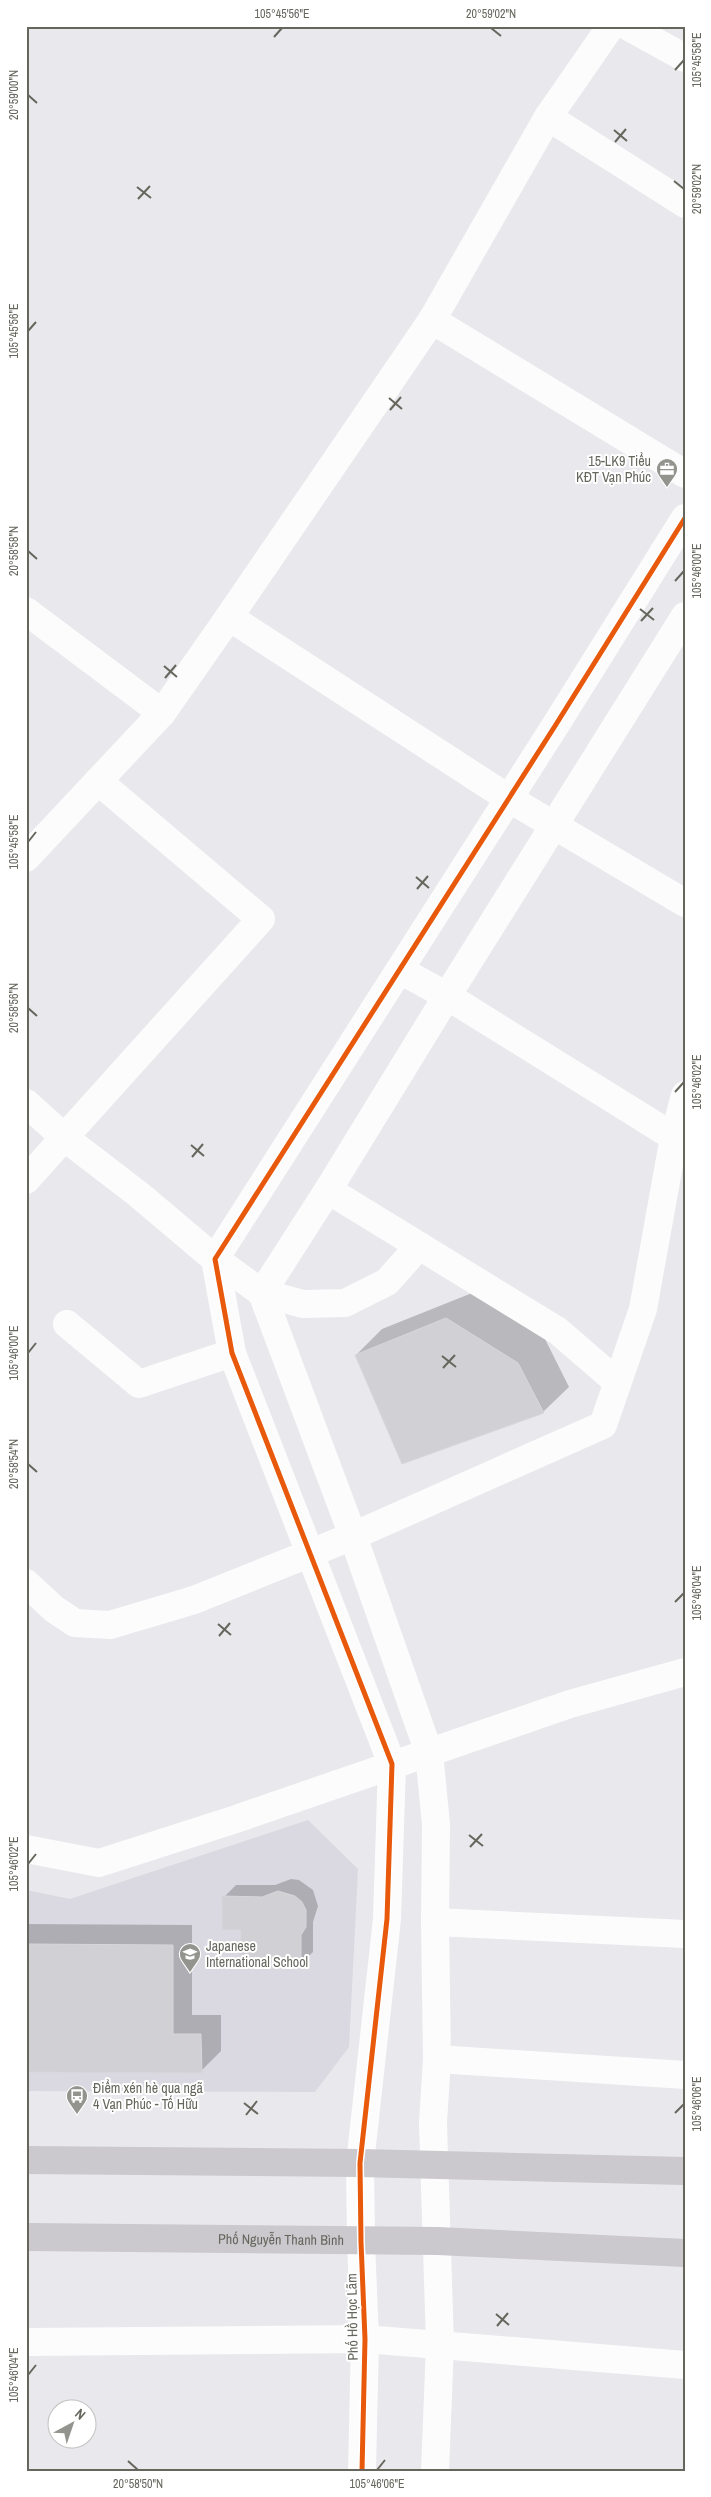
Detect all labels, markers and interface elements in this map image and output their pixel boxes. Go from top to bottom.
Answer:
text: 105°45'56"E [254,6,310,22]
text: 20°59'02"N [466,6,516,22]
text: 105°45'58"E [689,32,705,88]
text: 20°59'00"N [6,70,22,120]
text: 20°59'02"N [689,164,705,214]
text: 105°45'56"E [6,303,22,359]
place label: 15-LK9 Tiểu KĐT Vạn Phúc [576,452,651,486]
office icon: 15-LK9 Tiểu KĐT Vạn Phúc [655,457,679,488]
text: 20°58'58"N [6,526,22,576]
text: 105°46'00"E [689,543,705,599]
text: 105°45'58"E [6,814,22,870]
text: 20°58'56"N [6,983,22,1033]
text: 105°46'02"E [689,1054,705,1110]
text: 105°46'00"E [6,1325,22,1381]
text: 20°58'54"N [6,1439,22,1489]
text: 105°46'04"E [689,1565,705,1621]
text: 105°46'02"E [6,1836,22,1892]
place label: Japanese International School [206,1937,308,1971]
school or university icon: Japanese International School [178,1942,202,1973]
text: 105°46'06"E [689,2076,705,2132]
place label: Điểm xén hè qua ngã 4 Vạn Phúc - Tố Hữu [93,2079,203,2113]
bus stop icon: Điểm xén hè qua ngã 4 Vạn Phúc - Tố Hữu [65,2084,89,2115]
street label: Phố Nguyễn Thanh Bình [218,2230,344,2249]
street label: Phố Hồ Học Lãm [342,2273,362,2361]
text: 105°46'04"E [6,2347,22,2403]
north arrow [48,2400,98,2450]
text: N [71,2404,89,2424]
text: 20°58'50"N [113,2476,163,2492]
text: 105°46'06"E [349,2476,405,2492]

